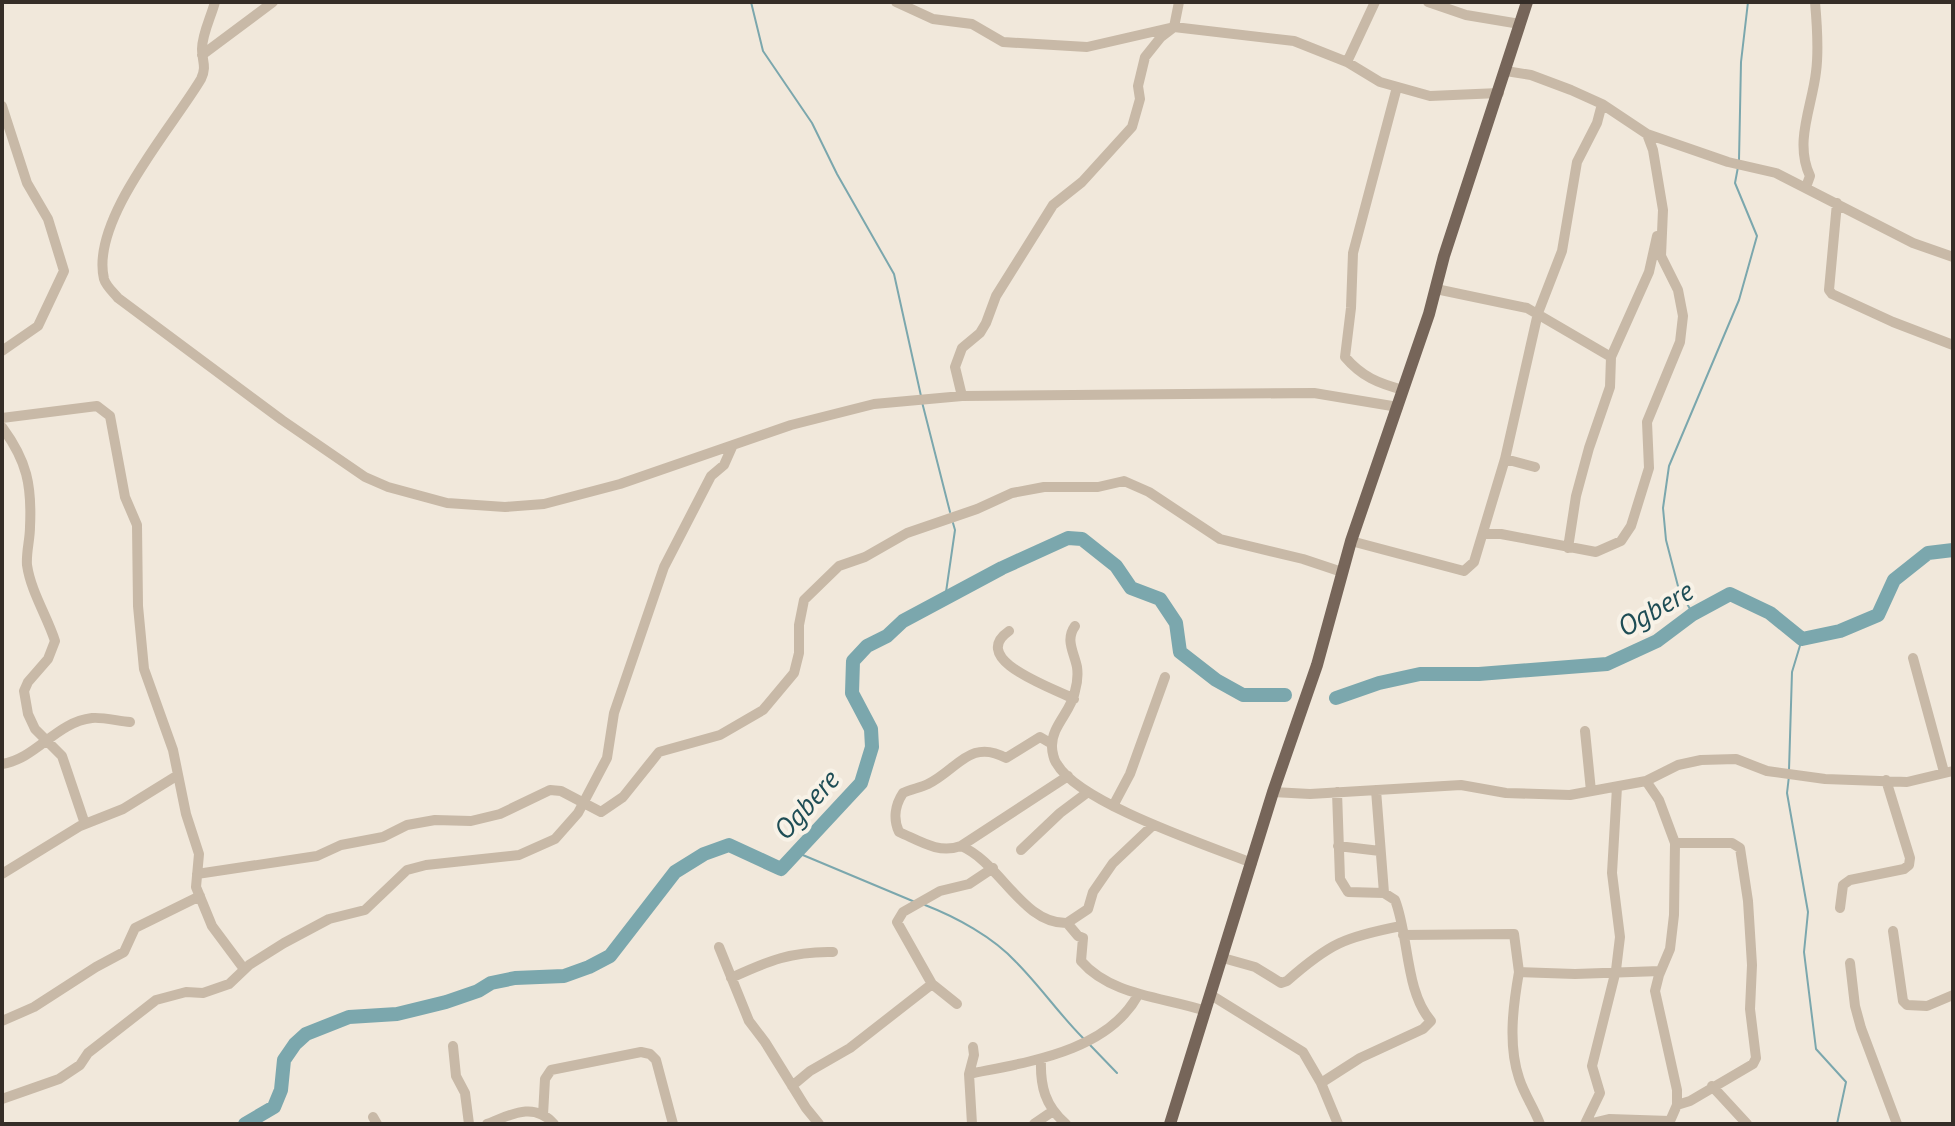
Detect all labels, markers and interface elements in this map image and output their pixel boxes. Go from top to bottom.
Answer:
water label: Ogbere [1610,571,1700,645]
water label: Ogbere [765,761,847,847]

